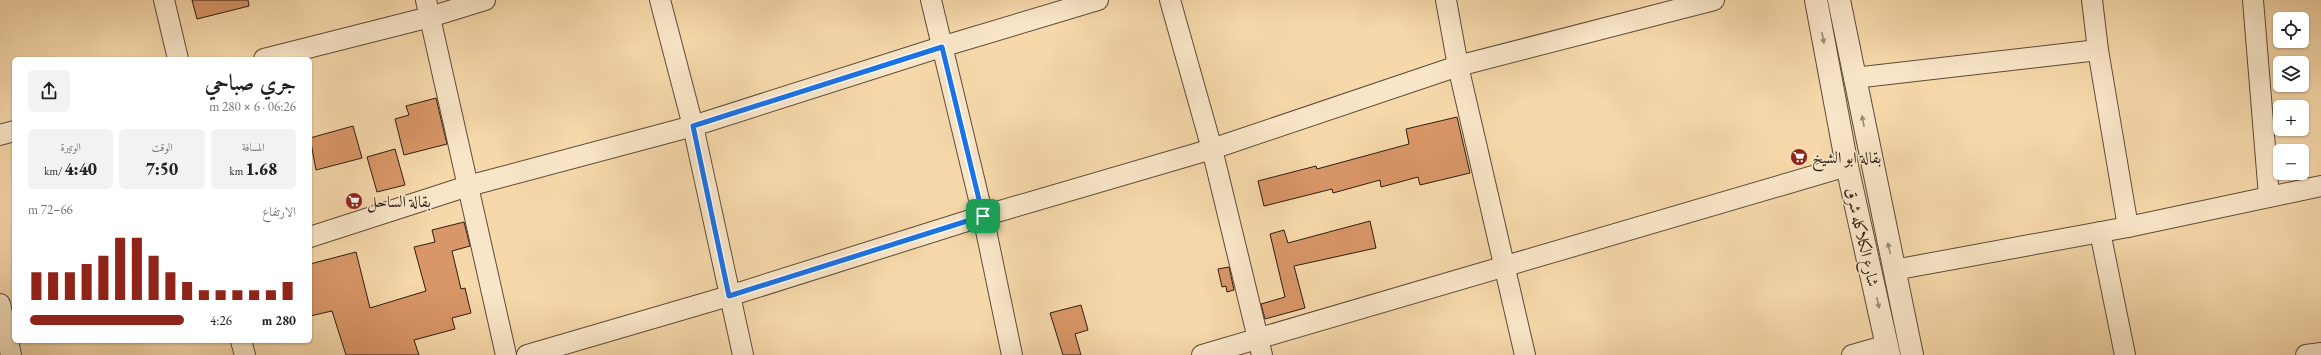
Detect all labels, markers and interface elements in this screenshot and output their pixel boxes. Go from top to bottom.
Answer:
map controls [2273,12,2309,180]
button: locate [2273,12,2309,48]
one-way arrow [1820,32,1826,44]
button: layers [2273,56,2309,92]
text: جري صباحي [205,68,296,97]
button: share [28,70,70,112]
text: 06:26 · 6 × 280 m [209,98,296,115]
button: + [2273,100,2309,136]
one-way arrow [1859,115,1865,127]
text: الوتيرة [61,140,81,154]
text: الوقت [151,140,173,154]
text: المسافة [242,140,265,154]
button: − [2273,144,2309,180]
supermarket icon: بقالة ابو الشيخ [1789,147,1809,167]
place label: بقالة ابو الشيخ [1812,147,1881,172]
text: 4:40 [65,158,97,180]
text: 7:50 [146,158,178,180]
text: 1.68 [245,158,277,180]
text: /km [44,164,65,178]
text: km [229,164,245,178]
street label: شارع الكلاكله شرق [1838,185,1884,289]
supermarket icon: بقالة الساحل [344,191,364,211]
place label: بقالة الساحل [367,191,431,213]
pin [966,199,1000,233]
text: 66–72 m [28,201,73,218]
text: الارتفاع [262,203,296,220]
icon: arrive [972,205,994,227]
one-way arrow [1886,242,1892,255]
one-way arrow [1875,296,1881,309]
text: 4:26 [210,312,232,329]
text: 280 m [262,312,296,329]

